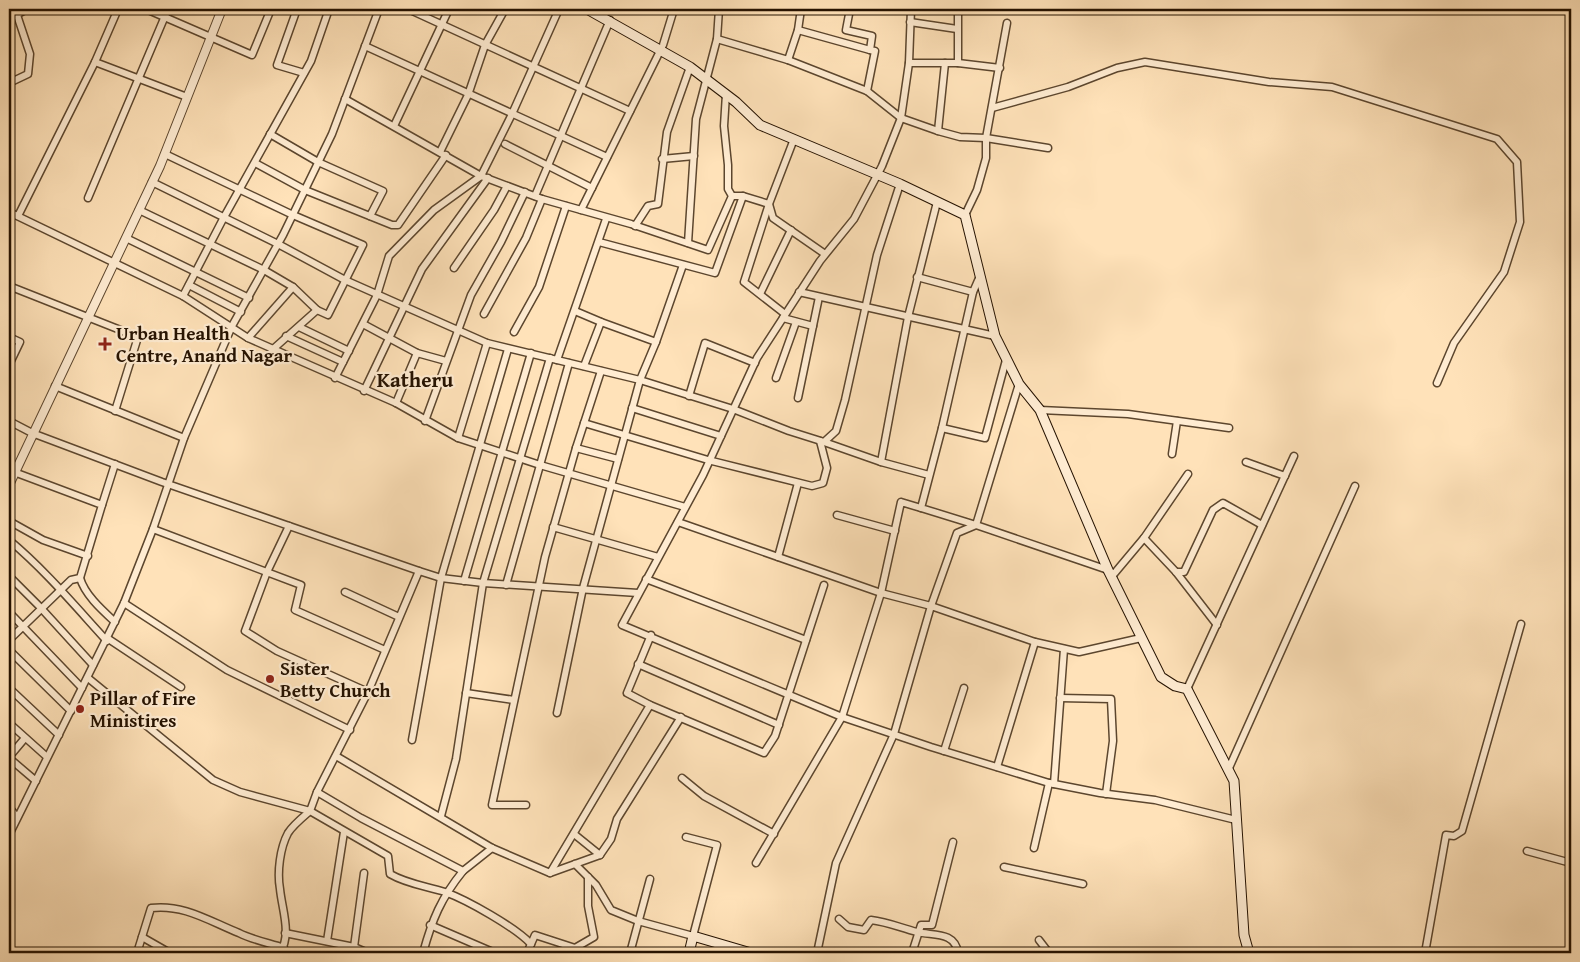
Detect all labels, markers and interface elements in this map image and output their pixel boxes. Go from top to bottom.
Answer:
place label: Urban Health Centre, Anand Nagar [116,319,292,369]
marker: Urban Health Centre, Anand Nagar [98,337,112,351]
district label: Katheru [377,364,453,395]
place label: Sister Betty Church [280,654,391,704]
marker: Sister Betty Church [264,673,276,685]
place label: Pillar of Fire Ministires [90,684,196,734]
marker: Pillar of Fire Ministires [74,703,86,715]

